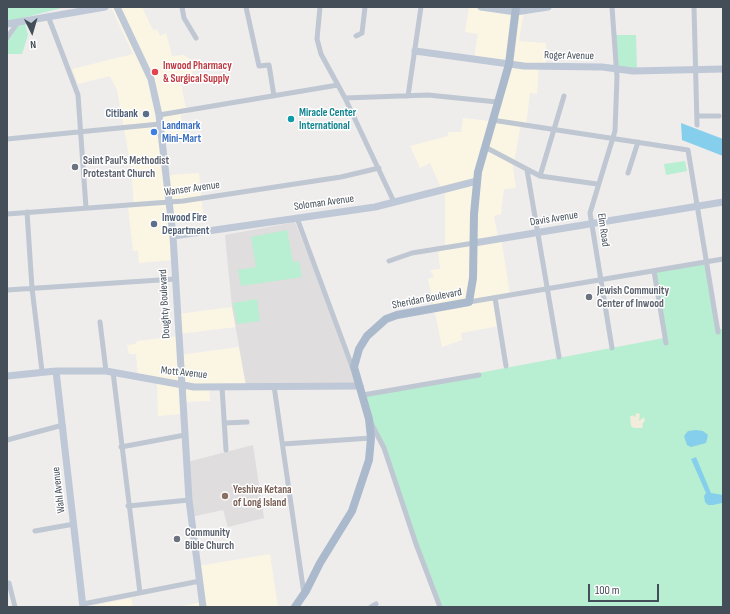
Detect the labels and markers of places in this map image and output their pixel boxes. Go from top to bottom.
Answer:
place label: Inwood Pharmacy & Surgical Supply [163,59,232,85]
marker: Inwood Pharmacy & Surgical Supply [150,67,160,77]
place label: Miracle Center International [299,106,356,132]
place label: Citibank [105,107,138,121]
marker: Citibank [141,109,151,119]
marker: Miracle Center International [286,114,296,124]
place label: Landmark Mini-Mart [162,119,201,145]
marker: Landmark Mini-Mart [149,127,159,137]
place label: Saint Paul's Methodist Protestant Church [83,154,169,180]
marker: Saint Paul's Methodist Protestant Church [70,162,80,172]
place label: Inwood Fire Department [162,211,209,237]
marker: Inwood Fire Department [149,219,159,229]
place label: Jewish Community Center of Inwood [597,284,669,310]
marker: Jewish Community Center of Inwood [584,292,594,302]
place label: Yeshiva Ketana of Long Island [233,483,292,509]
marker: Yeshiva Ketana of Long Island [220,491,230,501]
place label: Community Bible Church [185,526,234,552]
marker: Community Bible Church [172,534,182,544]

